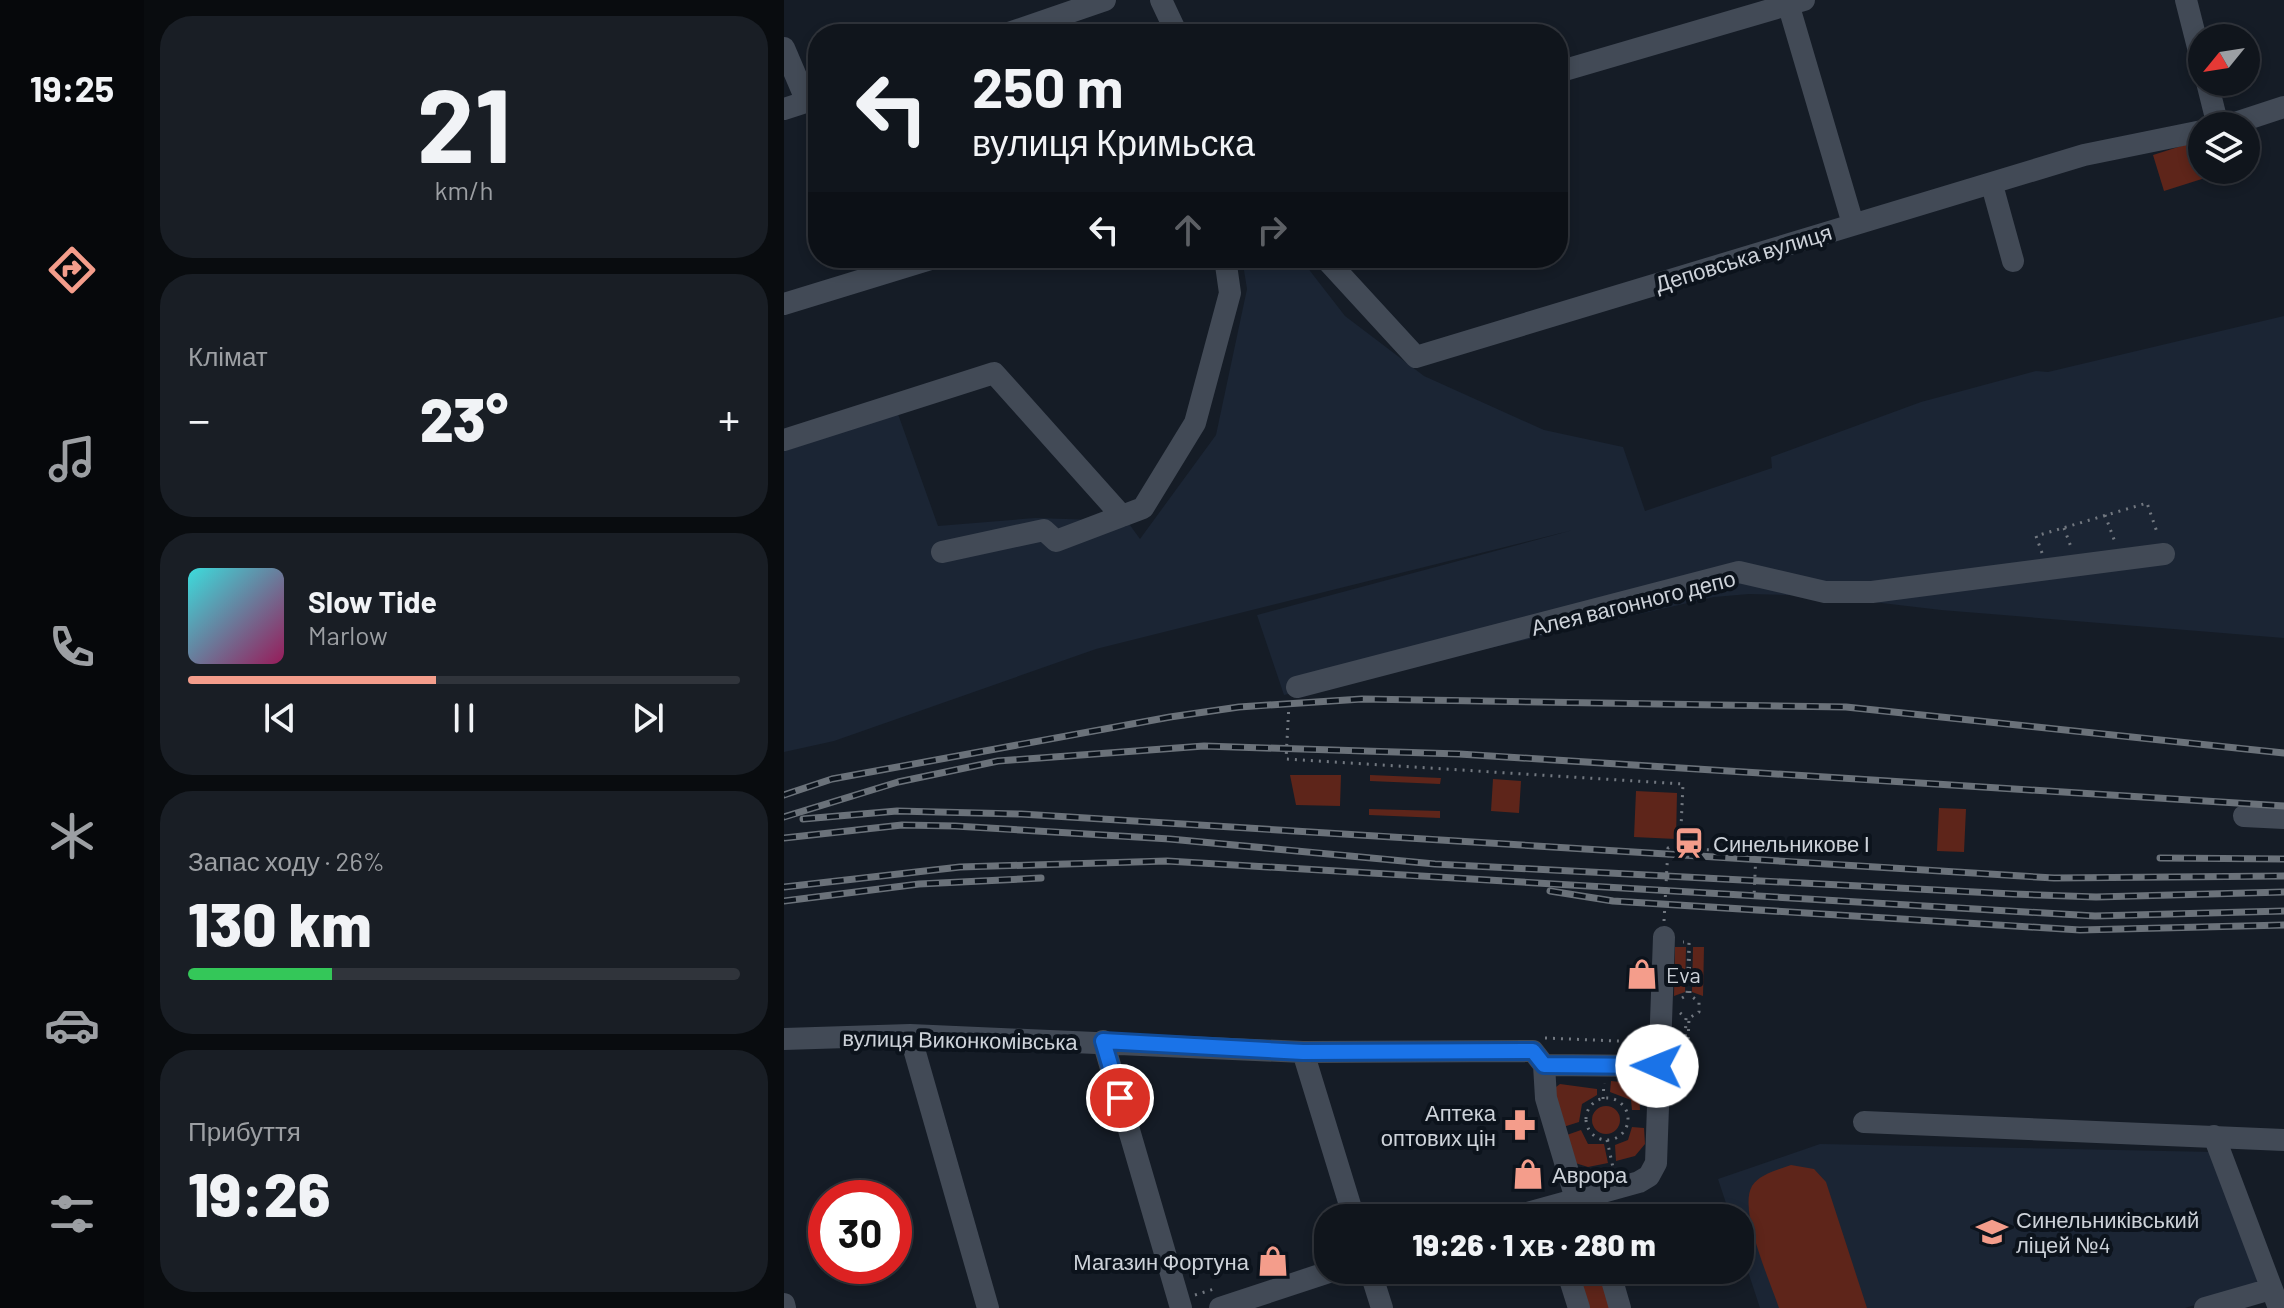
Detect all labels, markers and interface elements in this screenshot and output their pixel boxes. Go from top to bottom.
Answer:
north arrow [2188,24,2260,96]
map controls [2188,24,2260,184]
text: 250 m [972,52,1123,119]
icon: left [840,56,944,160]
text: 21 [417,59,511,184]
text: 19:25 [30,66,114,109]
button: layers [2188,112,2260,184]
text: вулиця Кримьска [972,120,1255,163]
text: km/h [435,174,493,205]
icon: left [1082,208,1126,252]
icon: ahead [1166,208,1210,252]
icon: right [1250,208,1294,252]
street label: Деповська вулиця [1652,218,1835,297]
icon: directions [44,242,100,298]
text: Клімат [188,340,268,371]
text: 23° [420,382,508,454]
text: − [188,392,210,445]
text: + [718,392,740,445]
icon: music [44,431,100,487]
street label: Алея вагонного депо [1528,564,1738,641]
text: Slow Tide [308,583,437,619]
icon: phone [44,619,100,675]
text: Marlow [308,619,388,650]
icon: previous [258,696,302,740]
icon: pause [442,696,486,740]
icon: next [626,696,670,740]
icon: climate [44,808,100,864]
station icon: Синельникове І [1672,826,1706,860]
place label: Синельникове І [1713,830,1870,856]
text: Запас ходу · 26% [188,845,385,876]
text: 130 km [188,887,372,959]
shop icon: Eva [1625,957,1659,991]
place label: Eva [1666,961,1701,987]
icon: car [44,997,100,1053]
street label: вулиця Виконкомівська [842,1024,1079,1055]
position arrow [1615,1024,1699,1108]
pin [1086,1064,1154,1132]
icon: arrive [1098,1076,1142,1120]
place label: Аптека оптових цін [1381,1099,1497,1151]
pharmacy icon: Аптека оптових цін [1503,1108,1537,1142]
text: Прибуття [188,1115,301,1146]
text: 19:26 [188,1157,331,1229]
shop icon: Аврора [1511,1157,1545,1191]
place label: Аврора [1552,1161,1628,1188]
speed limit sign: 30 [808,1180,912,1284]
icon: filters [44,1186,100,1242]
place label: Синельниківський ліцей №4 [2016,1206,2199,1258]
school or university icon: Синельниківський ліцей №4 [1975,1215,2009,1249]
text: 19:26 · 1 хв · 280 m [1412,1226,1656,1262]
shop icon: Магазин Фортуна [1256,1244,1290,1278]
place label: Магазин Фортуна [1073,1248,1250,1275]

